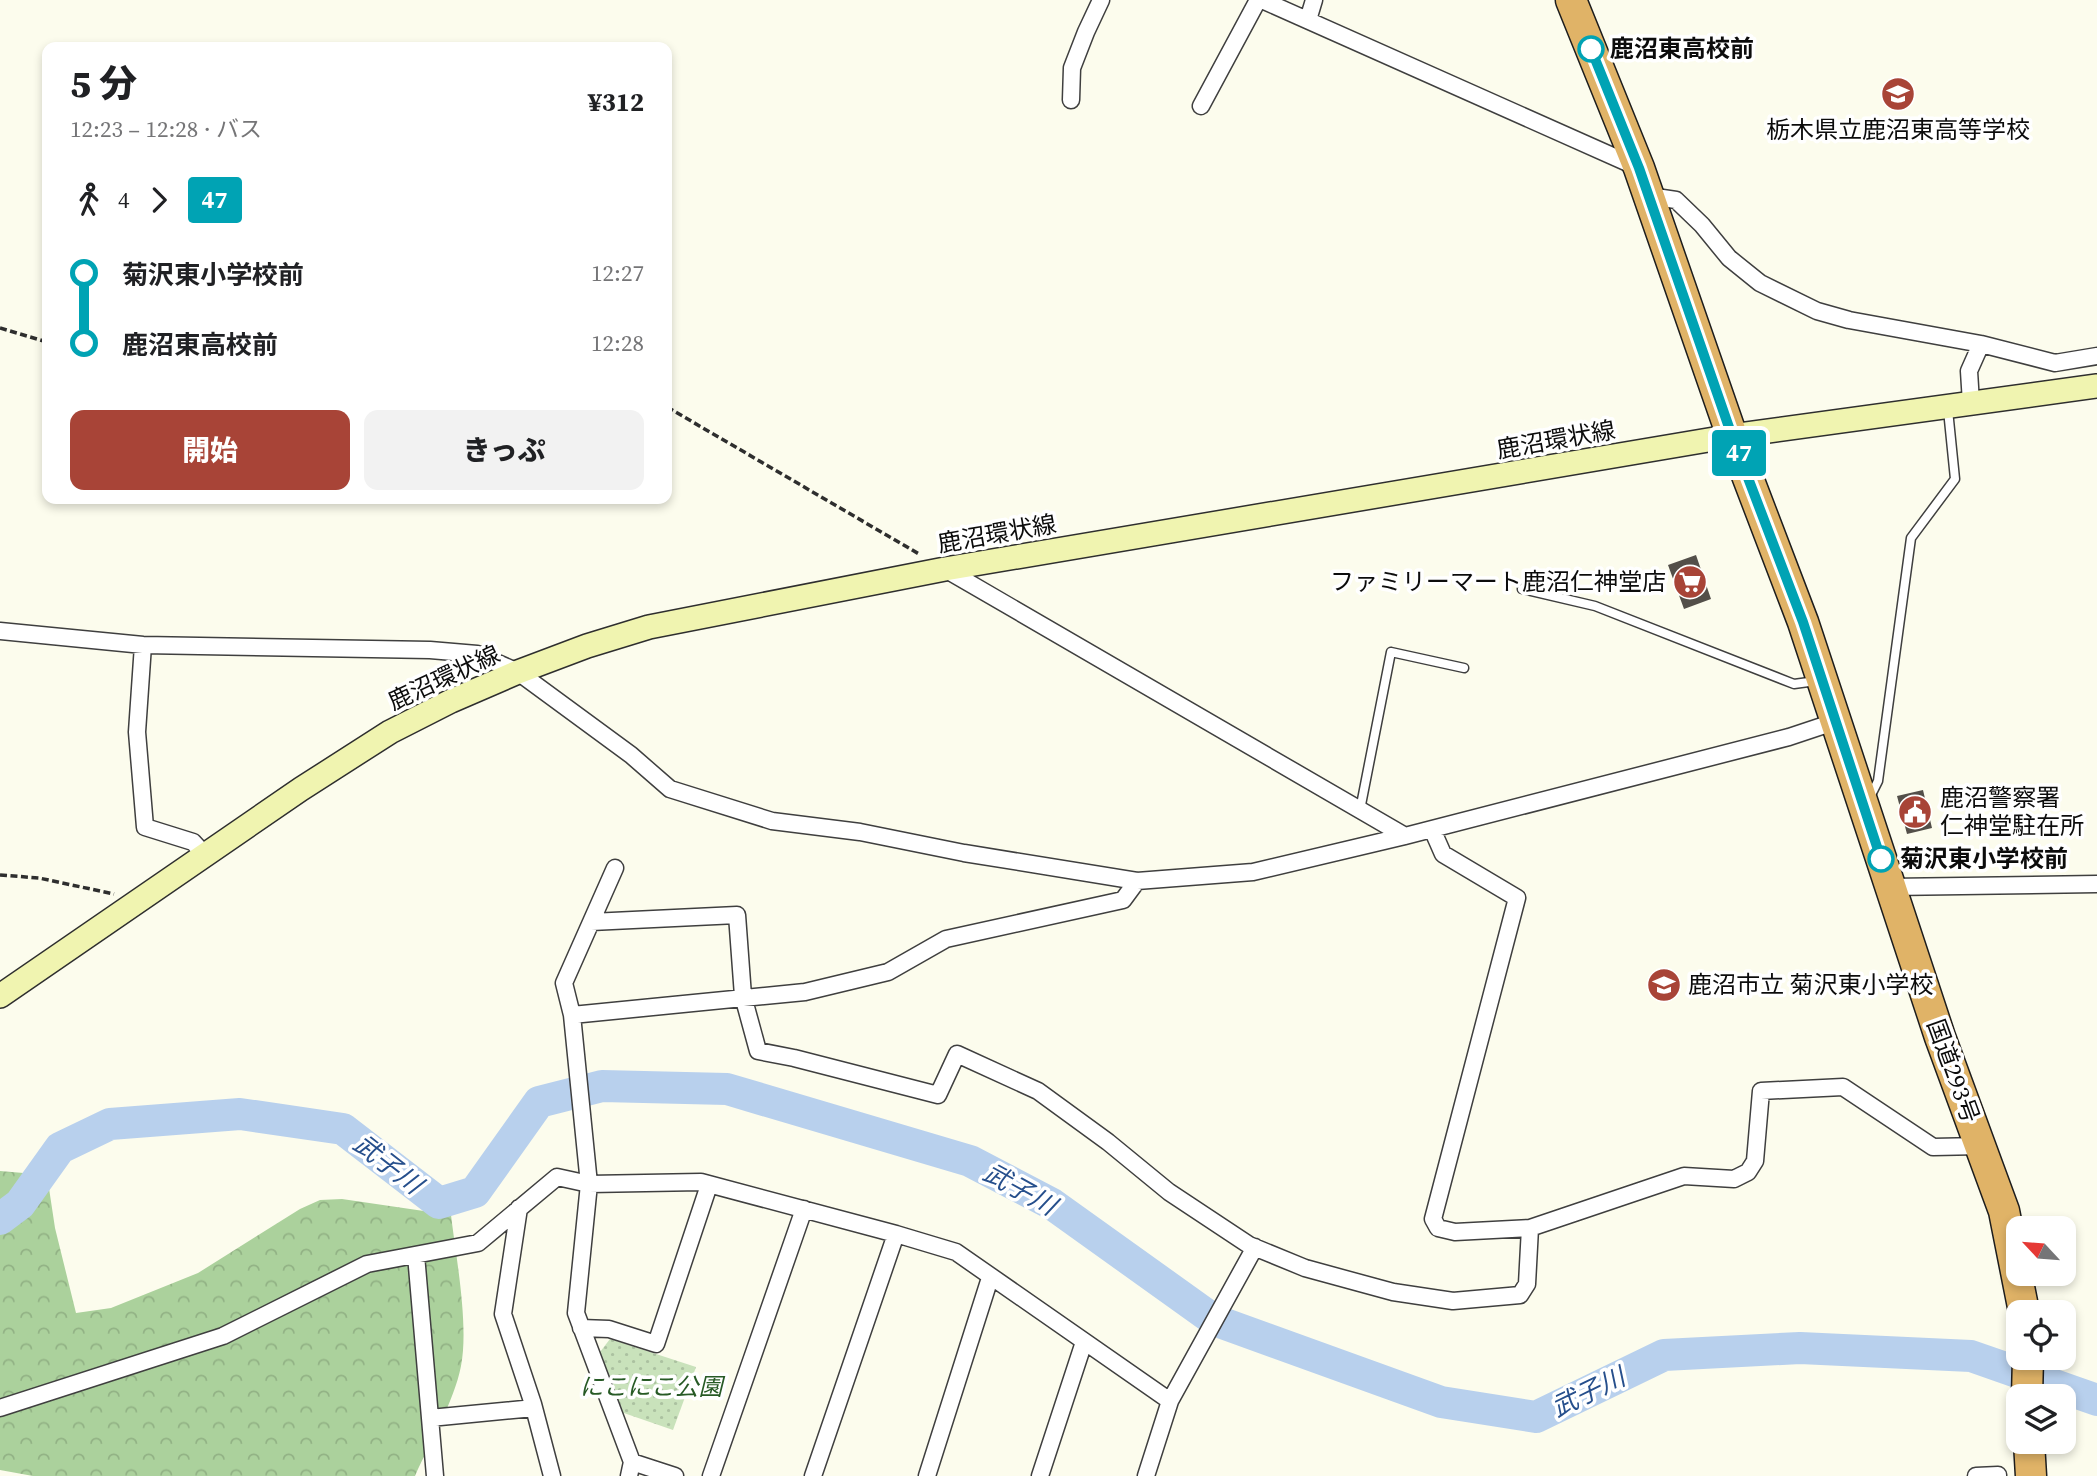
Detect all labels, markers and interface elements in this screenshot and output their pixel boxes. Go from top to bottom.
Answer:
place label: 鹿沼東高校前 [1610,32,1754,65]
marker: 鹿沼東高校前 [1578,36,1604,62]
text: 5 分 [70,58,137,110]
school or university icon: 栃木県立鹿沼東高等学校 [1879,75,1917,113]
text: ¥312 [588,84,644,120]
text: 12:23 – 12:28 · バス [70,113,262,145]
place label: 栃木県立鹿沼東高等学校 [1766,113,2030,146]
icon: walk [70,181,108,219]
icon: forward [140,181,178,219]
text: 47 [202,183,228,216]
text: 4 [118,184,130,216]
text: 菊沢東小学校前 [122,257,304,293]
text: 12:27 [591,257,644,289]
text: 鹿沼東高校前 [122,327,278,363]
text: 12:28 [591,327,644,359]
button: 開始 [70,410,350,490]
button: きっぷ [364,410,644,490]
street label: 鹿沼環状線 [1494,413,1618,466]
line badge: 47 [1708,430,1770,476]
text: 47 [1726,436,1752,469]
street label: 鹿沼環状線 [935,507,1059,560]
supermarket icon: ファミリーマート鹿沼仁神堂店 [1671,563,1709,601]
place label: ファミリーマート鹿沼仁神堂店 [1330,565,1666,598]
street label: 鹿沼環状線 [382,637,505,718]
place label: 鹿沼警察署 仁神堂駐在所 [1940,781,2084,842]
public building icon: 鹿沼警察署 仁神堂駐在所 [1896,793,1934,831]
place label: 菊沢東小学校前 [1900,842,2068,875]
marker: 菊沢東小学校前 [1868,846,1894,872]
school or university icon: 鹿沼市立 菊沢東小学校 [1645,966,1683,1004]
place label: 鹿沼市立 菊沢東小学校 [1688,968,1934,1001]
street label: 国道293号 [1919,1014,1987,1127]
water label: 武子川 [346,1126,432,1204]
water label: 武子川 [977,1154,1065,1225]
north arrow [2006,1216,2076,1286]
map controls [2006,1216,2076,1454]
button: locate [2006,1300,2076,1370]
water label: 武子川 [1545,1357,1634,1425]
park label: にこにこ公園 [579,1370,726,1403]
button: layers [2006,1384,2076,1454]

